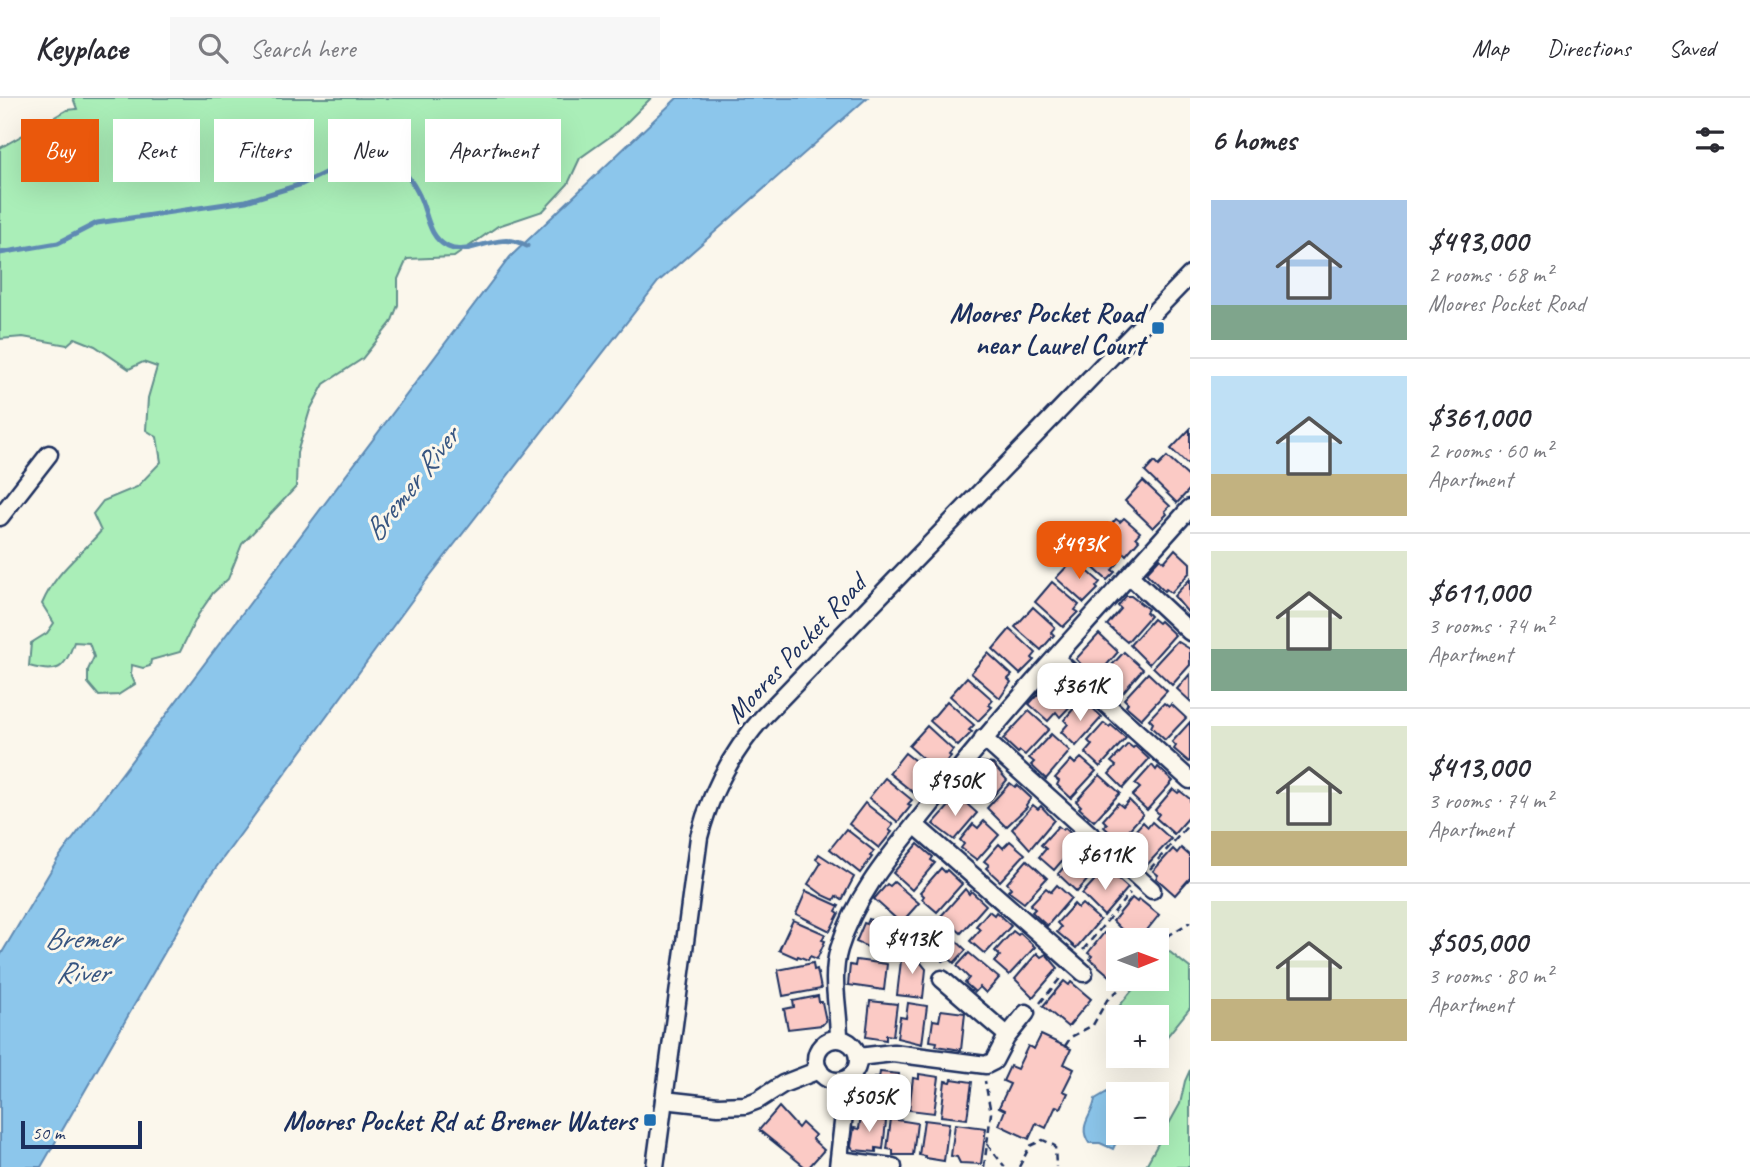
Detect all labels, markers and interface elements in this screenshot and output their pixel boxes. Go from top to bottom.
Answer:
search box [170,17,660,80]
text: Keyplace [35,27,128,69]
icon: search [194,29,232,67]
text: Search here [250,32,356,65]
text: Map [1472,33,1509,63]
text: Directions [1547,33,1630,63]
text: Saved [1668,33,1715,63]
chip: Buy [21,119,99,182]
chip: Rent [113,119,200,182]
chip: Filters [214,119,314,182]
chip: New [328,119,411,182]
chip: Apartment [425,119,561,182]
text: 6 homes [1211,121,1296,159]
icon: filters [1691,121,1729,159]
text: $493,000 [1428,222,1528,260]
icon: home [1267,228,1351,312]
text: 2 rooms · 68 m² [1428,260,1552,289]
text: Moores Pocket Road [1428,289,1585,318]
place label: Moores Pocket Road near Laurel Court [950,295,1149,362]
marker: Moores Pocket Road near Laurel Court [1150,320,1166,336]
text: $361,000 [1428,398,1529,436]
icon: home [1267,404,1351,488]
water label: Bremer River [355,416,470,549]
text: 2 rooms · 60 m² [1428,436,1552,465]
text: Apartment [1428,465,1513,494]
pin: $493K [1030,522,1128,581]
text: $493K [1053,529,1105,558]
street label: Moores Pocket Road [717,564,876,730]
text: $611,000 [1428,573,1529,611]
icon: home [1267,579,1351,663]
text: 3 rooms · 74 m² [1428,611,1552,640]
text: Apartment [1428,640,1513,669]
pin: $361K [1031,664,1129,723]
text: $361K [1053,671,1107,700]
text: $413,000 [1428,748,1528,786]
icon: home [1267,754,1351,838]
pin: $950K [906,758,1004,818]
text: $950K [929,766,981,795]
text: 3 rooms · 74 m² [1428,786,1552,815]
text: Apartment [1428,815,1513,844]
pin: $611K [1056,832,1154,892]
text: $611K [1078,840,1132,869]
pin: $413K [863,916,961,976]
water label: Bremer River [44,919,125,991]
text: $505,000 [1428,923,1527,961]
text: $413K [885,924,939,953]
north arrow [1106,928,1169,990]
map controls [1106,928,1169,1145]
icon: home [1267,929,1351,1013]
text: 3 rooms · 80 m² [1428,961,1552,990]
text: Apartment [1428,990,1513,1019]
button: + [1106,1005,1169,1068]
pin: $505K [820,1074,918,1134]
text: $505K [843,1082,895,1111]
button: − [1106,1082,1169,1145]
place label: Moores Pocket Rd at Bremer Waters [283,1103,639,1138]
marker: Moores Pocket Rd at Bremer Waters [642,1112,658,1128]
scale bar [21,1118,142,1150]
text: 50 m [32,1121,64,1145]

